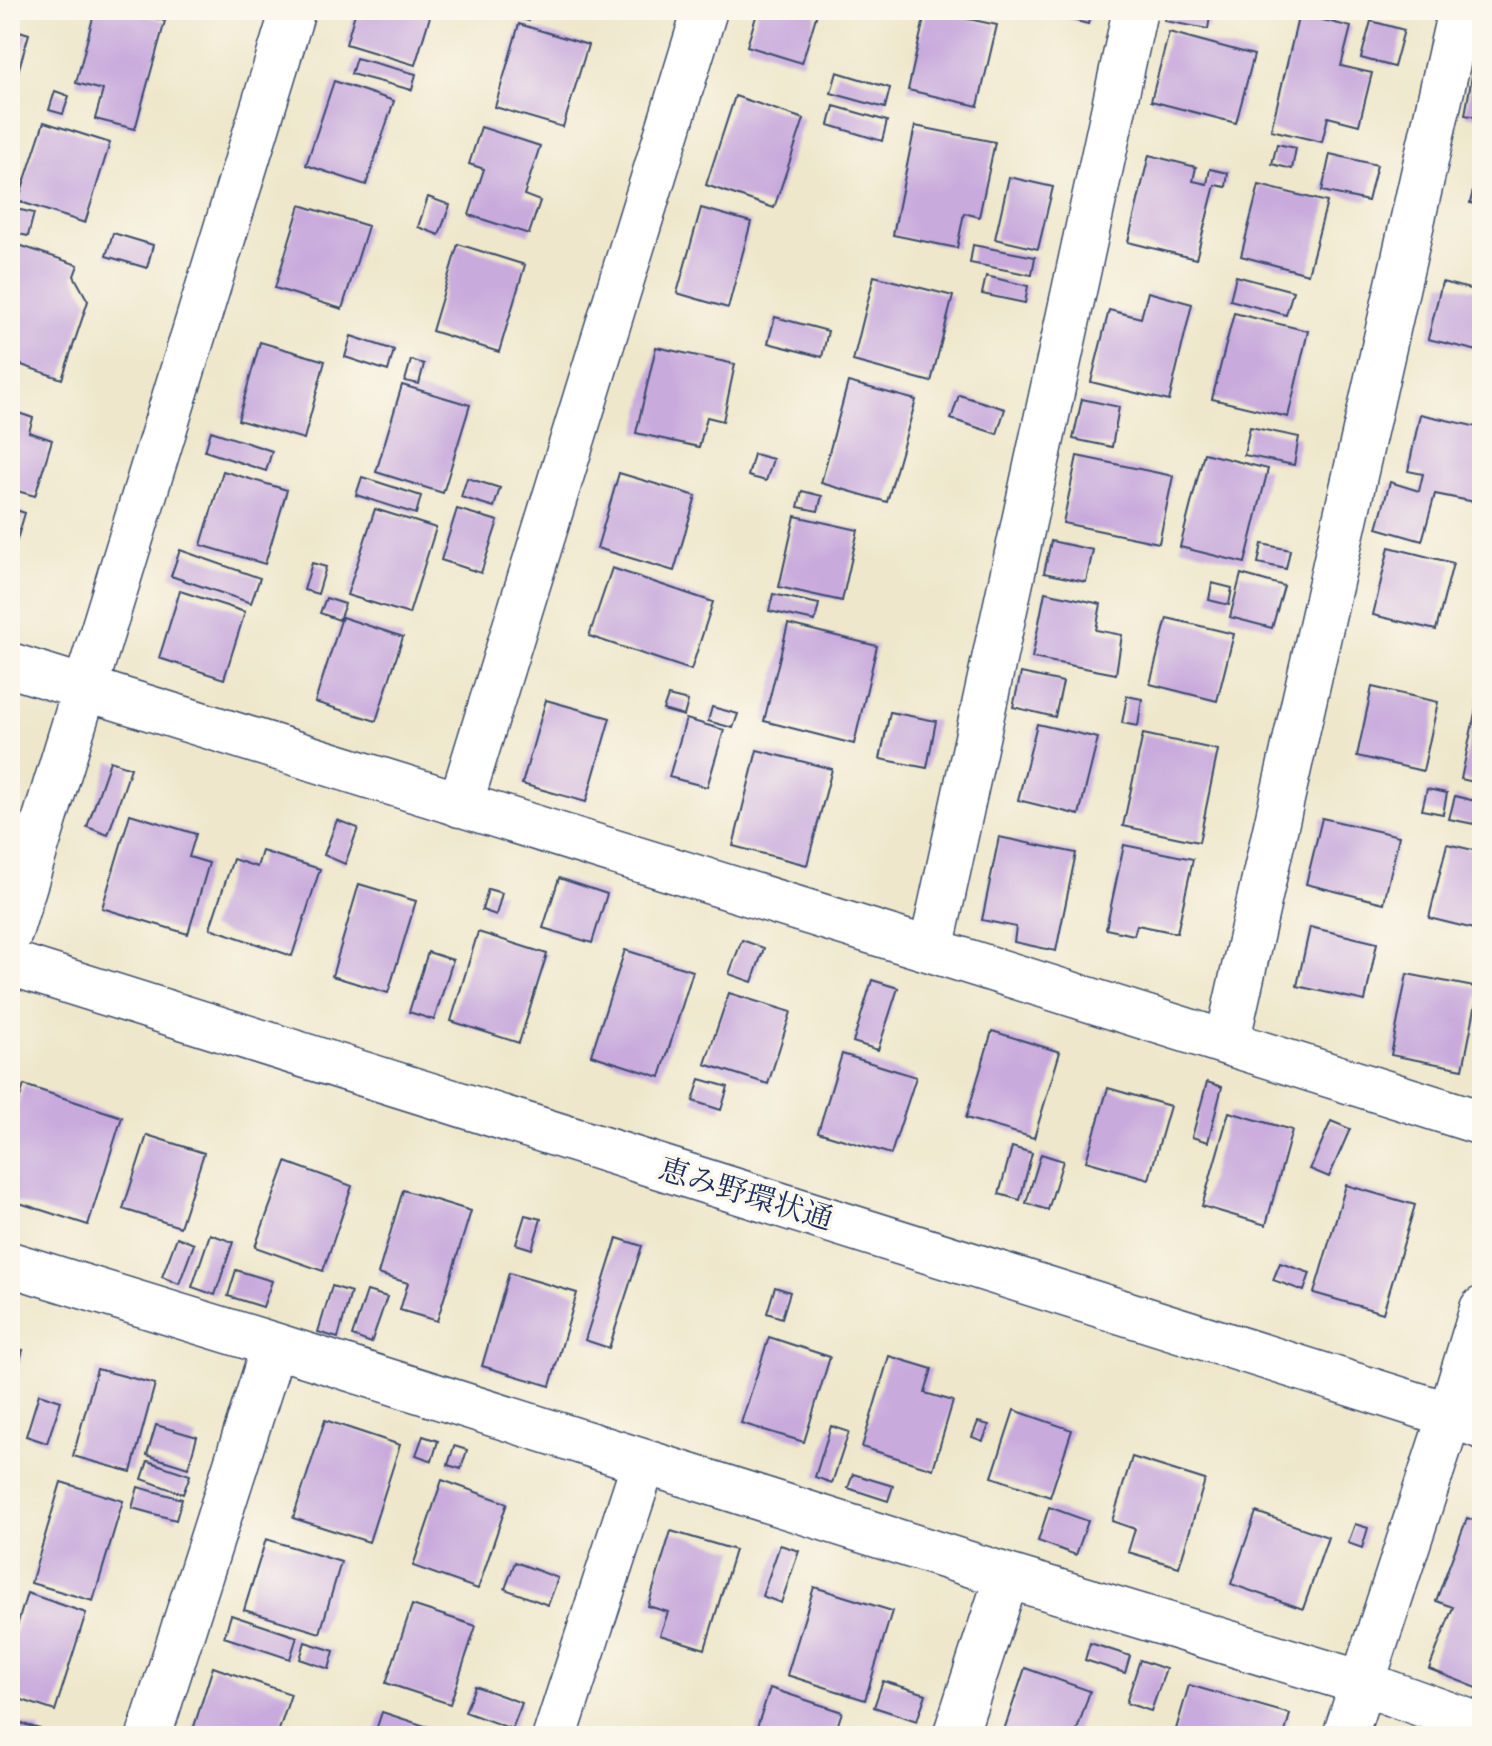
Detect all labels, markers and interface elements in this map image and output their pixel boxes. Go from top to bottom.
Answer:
street label: 恵み野環状通 [655,1152,837,1237]

